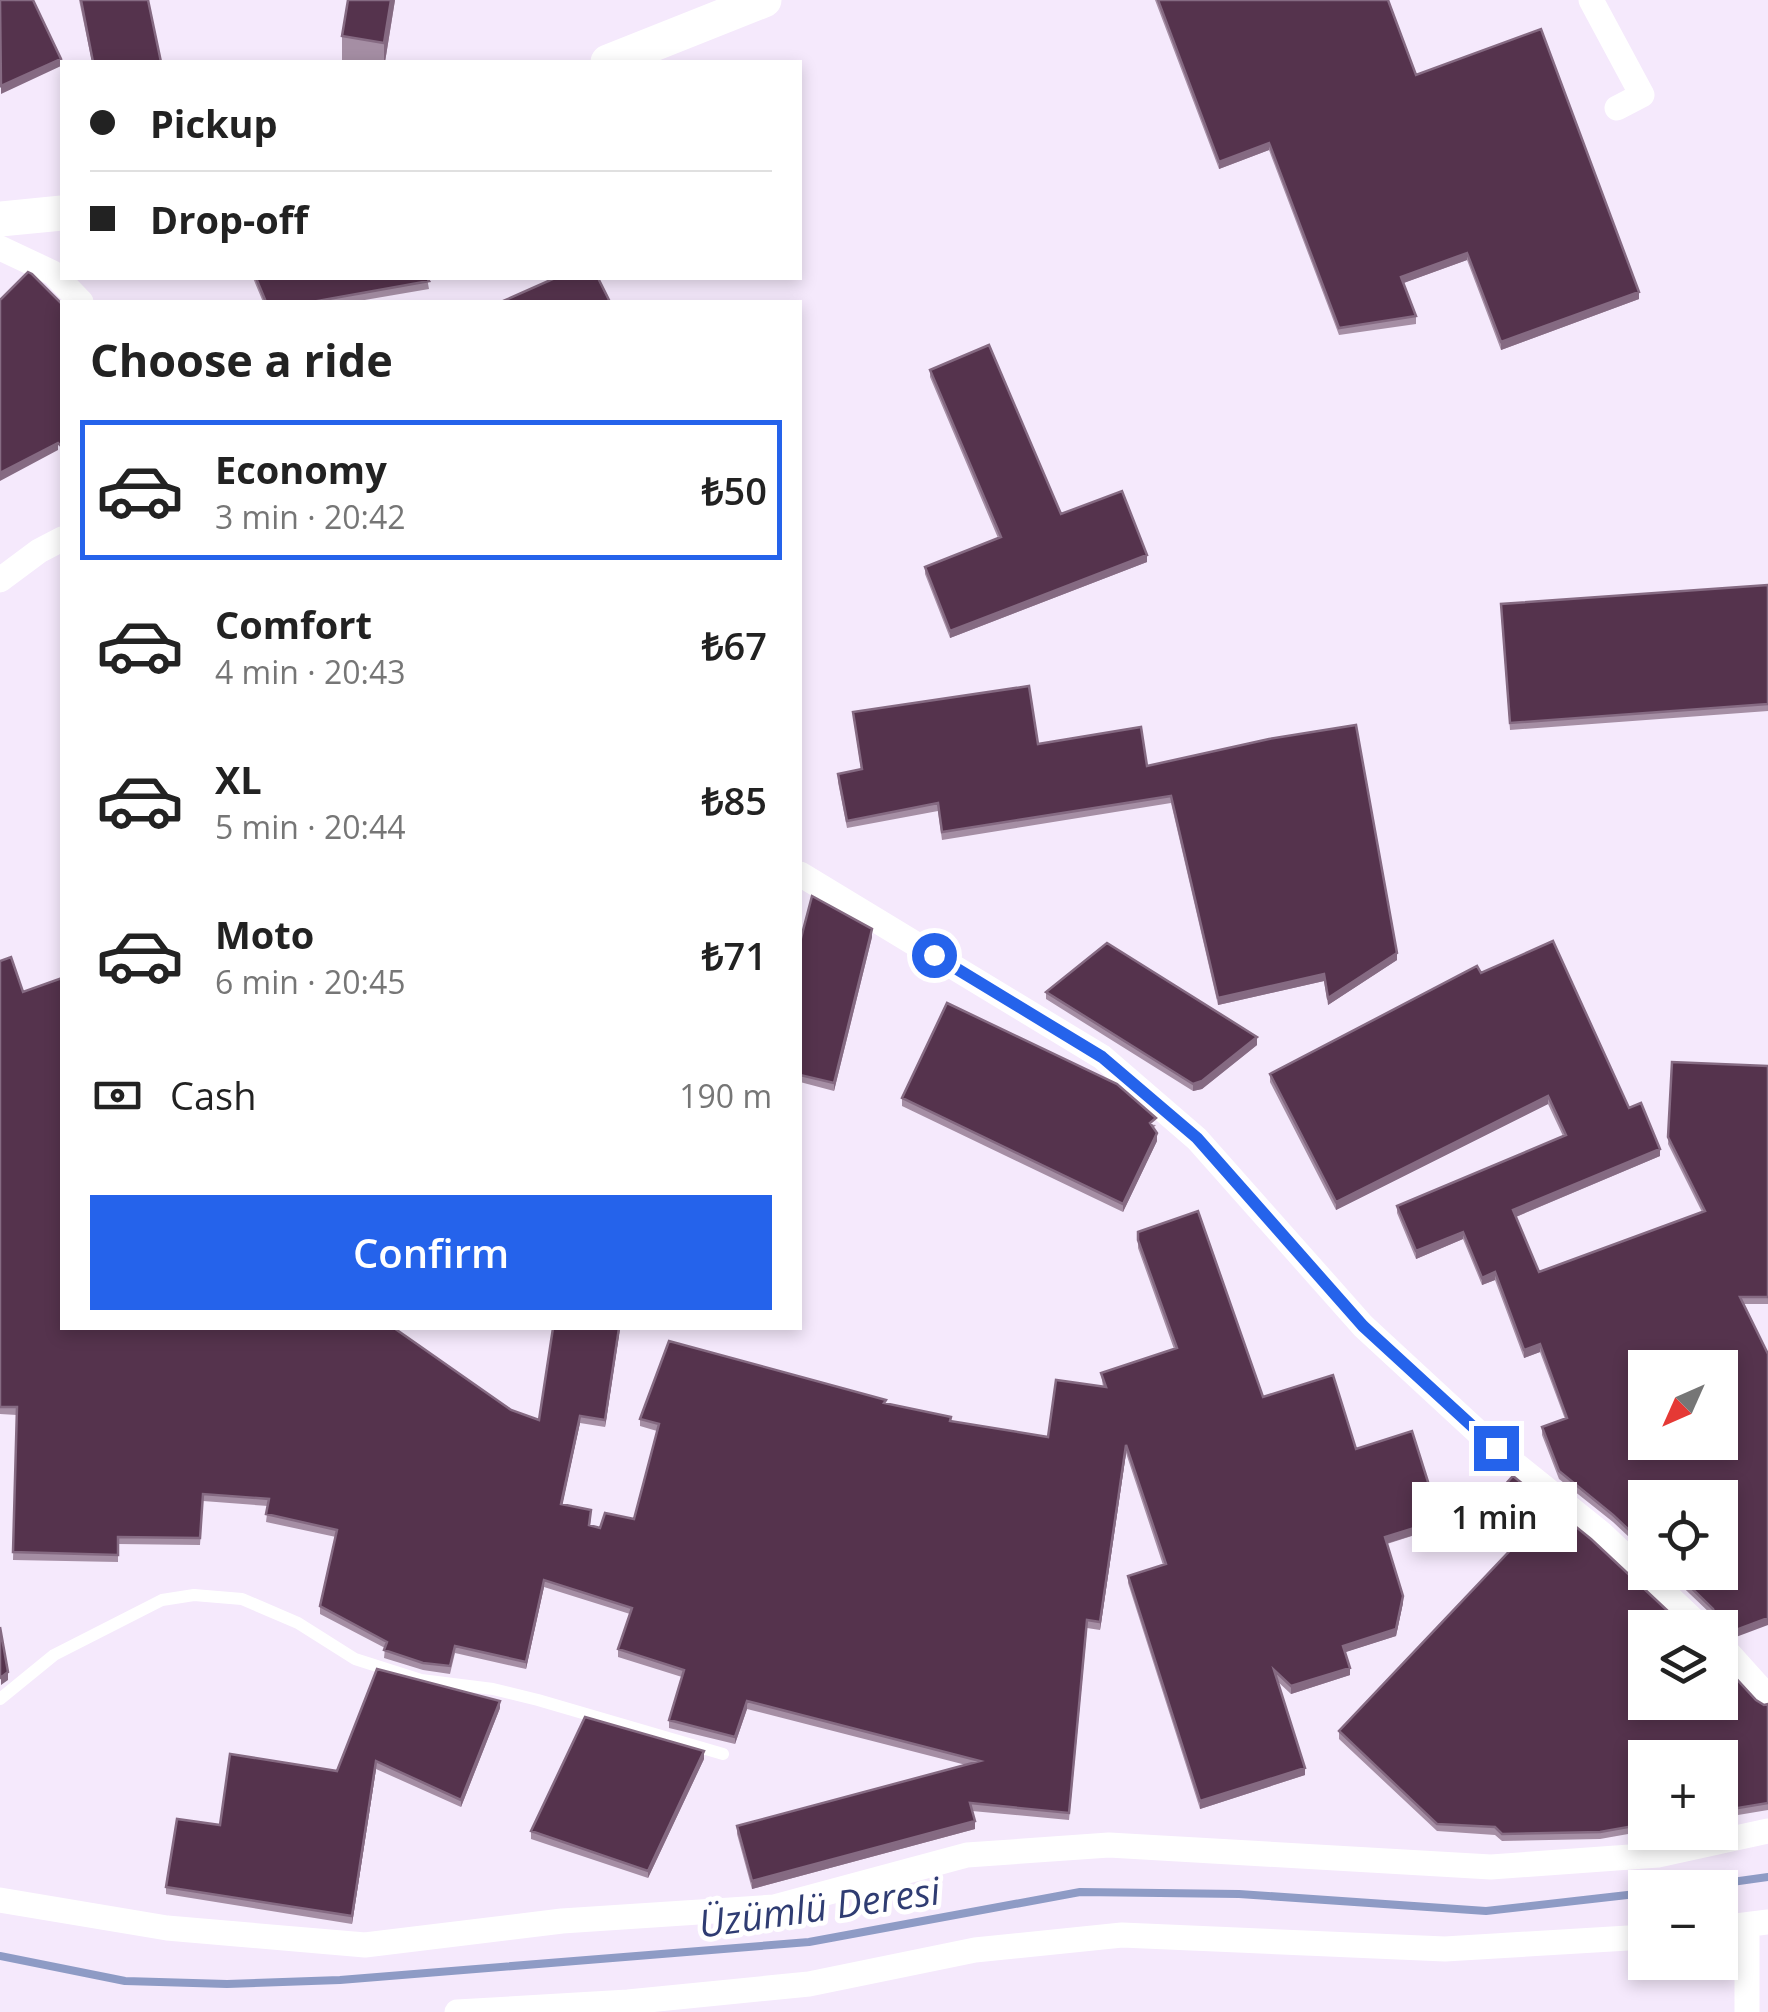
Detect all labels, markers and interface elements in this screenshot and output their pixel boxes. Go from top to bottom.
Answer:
text: Pickup [150,97,278,149]
text: Drop-off [150,193,308,245]
text: Choose a ride [90,329,393,390]
text: Economy [215,443,387,495]
icon: car [95,445,185,535]
text: ₺50 [702,464,767,516]
text: 3 min · 20:42 [215,495,406,538]
text: Comfort [215,598,372,650]
icon: car [95,600,185,690]
text: ₺67 [702,619,767,671]
text: 4 min · 20:43 [215,650,406,693]
text: XL [215,753,262,805]
icon: car [95,755,185,845]
text: ₺85 [702,774,767,826]
text: 5 min · 20:44 [215,805,406,848]
text: Moto [215,908,314,960]
icon: car [95,910,185,1000]
text: ₺71 [702,929,767,981]
route start [912,933,957,978]
text: 6 min · 20:45 [215,960,406,1003]
icon: cash [90,1068,145,1123]
text: Cash [170,1069,256,1121]
text: 190 m [679,1074,772,1117]
button: Confirm [90,1195,772,1310]
north arrow [1628,1350,1738,1460]
map controls [1628,1350,1738,1980]
route end [1474,1426,1519,1471]
button: locate [1628,1480,1738,1590]
callout: 1 min [1414,1483,1578,1553]
text: 1 min [1451,1495,1538,1538]
button: layers [1628,1610,1738,1720]
button: + [1628,1740,1738,1850]
water label: Üzümlü Deresi [695,1863,944,1949]
button: − [1628,1870,1738,1980]

